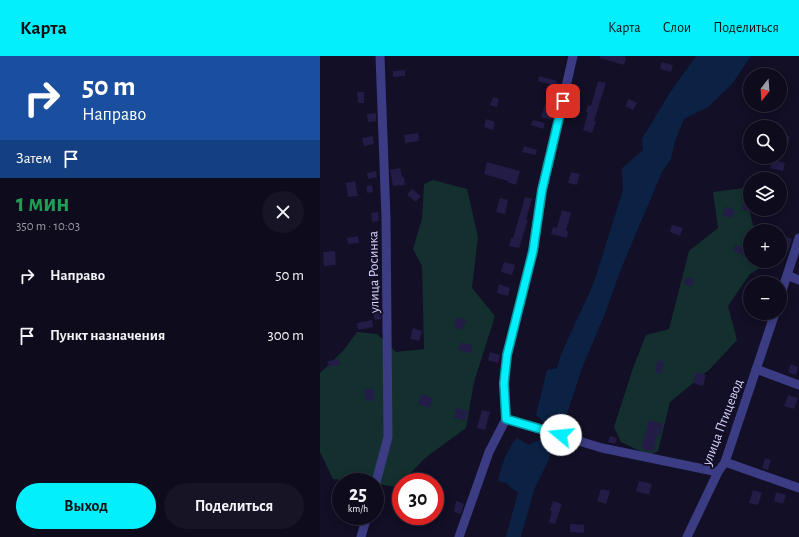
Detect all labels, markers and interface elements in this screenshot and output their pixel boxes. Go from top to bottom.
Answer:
text: Карта [20,19,67,38]
text: Карта [608,21,641,35]
text: Слои [663,21,691,35]
text: Поделиться [713,21,779,35]
north arrow [743,68,787,112]
map controls [743,68,787,320]
icon: right [16,72,68,124]
text: 50 m [82,73,136,101]
pin [546,84,580,118]
icon: arrive [552,90,574,112]
text: Направо [82,106,146,124]
button: search [743,120,787,164]
icon: arrive [60,148,82,170]
text: Затем [16,151,52,166]
button: layers [743,172,787,216]
button: close [262,191,304,233]
text: 1 мин [16,192,70,216]
text: 350 m · 10:03 [16,220,80,233]
button: + [743,224,787,268]
street label: улица Росинка [366,230,382,314]
icon: right [16,265,38,287]
text: Направо [50,268,105,283]
text: 50 m [275,268,304,283]
button: − [743,276,787,320]
icon: arrive [16,325,38,347]
text: Пункт назначения [50,328,165,343]
text: 300 m [268,328,304,343]
street label: улица Птицевод [700,377,746,468]
position arrow [540,414,582,456]
speed limit sign: 30 [392,473,444,525]
button: Выход [16,483,156,529]
button: Поделиться [164,483,304,529]
text: 25 [349,484,367,504]
text: km/h [348,504,368,514]

